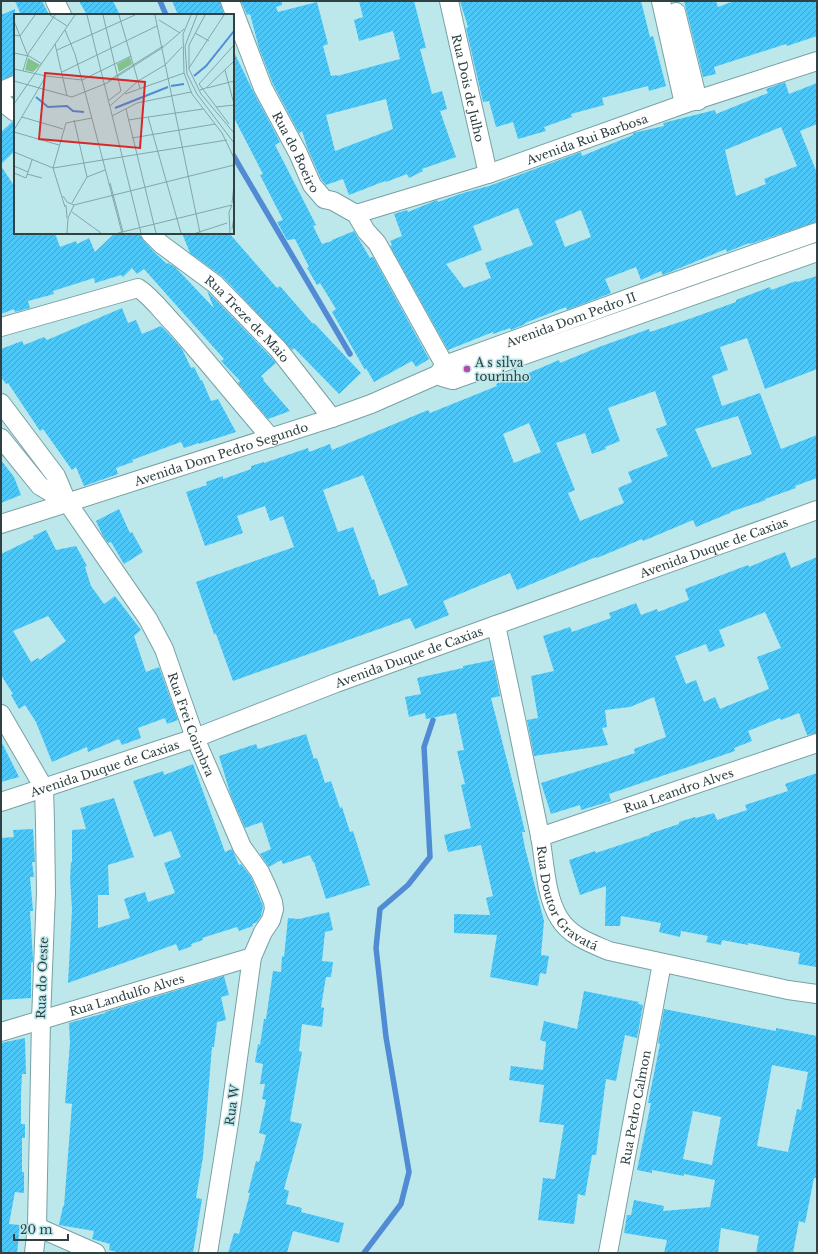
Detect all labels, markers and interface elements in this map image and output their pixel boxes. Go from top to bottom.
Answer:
inset map [14,14,234,234]
street label: Rua Dois de Julho [449,33,488,143]
street label: Rua do Boeiro [270,109,323,196]
street label: Avenida Rui Barbosa [523,110,650,168]
street label: Rua Treze de Maio [202,272,293,365]
street label: Avenida Dom Pedro II [503,289,638,350]
place label: A s silva tourinho [474,355,530,384]
marker: A s silva tourinho [462,364,472,374]
street label: Avenida Dom Pedro Segundo [131,419,310,489]
street label: Avenida Duque de Caxias [637,514,790,581]
street label: Avenida Duque de Caxias [332,623,485,691]
street label: Rua Frei Coimbra [165,670,218,779]
street label: Avenida Duque de Caxias [27,736,181,800]
street label: Rua Leandro Alves [621,764,735,816]
street label: Rua Doutor Gravatá [534,845,601,953]
street label: Rua do Oeste [33,937,51,1019]
street label: Rua Landulfo Alves [67,970,186,1019]
street label: Rua Pedro Calmon [617,1049,653,1166]
street label: Rua W [222,1083,242,1126]
scale bar [14,1216,68,1242]
text: 20 m [20,1222,52,1237]

